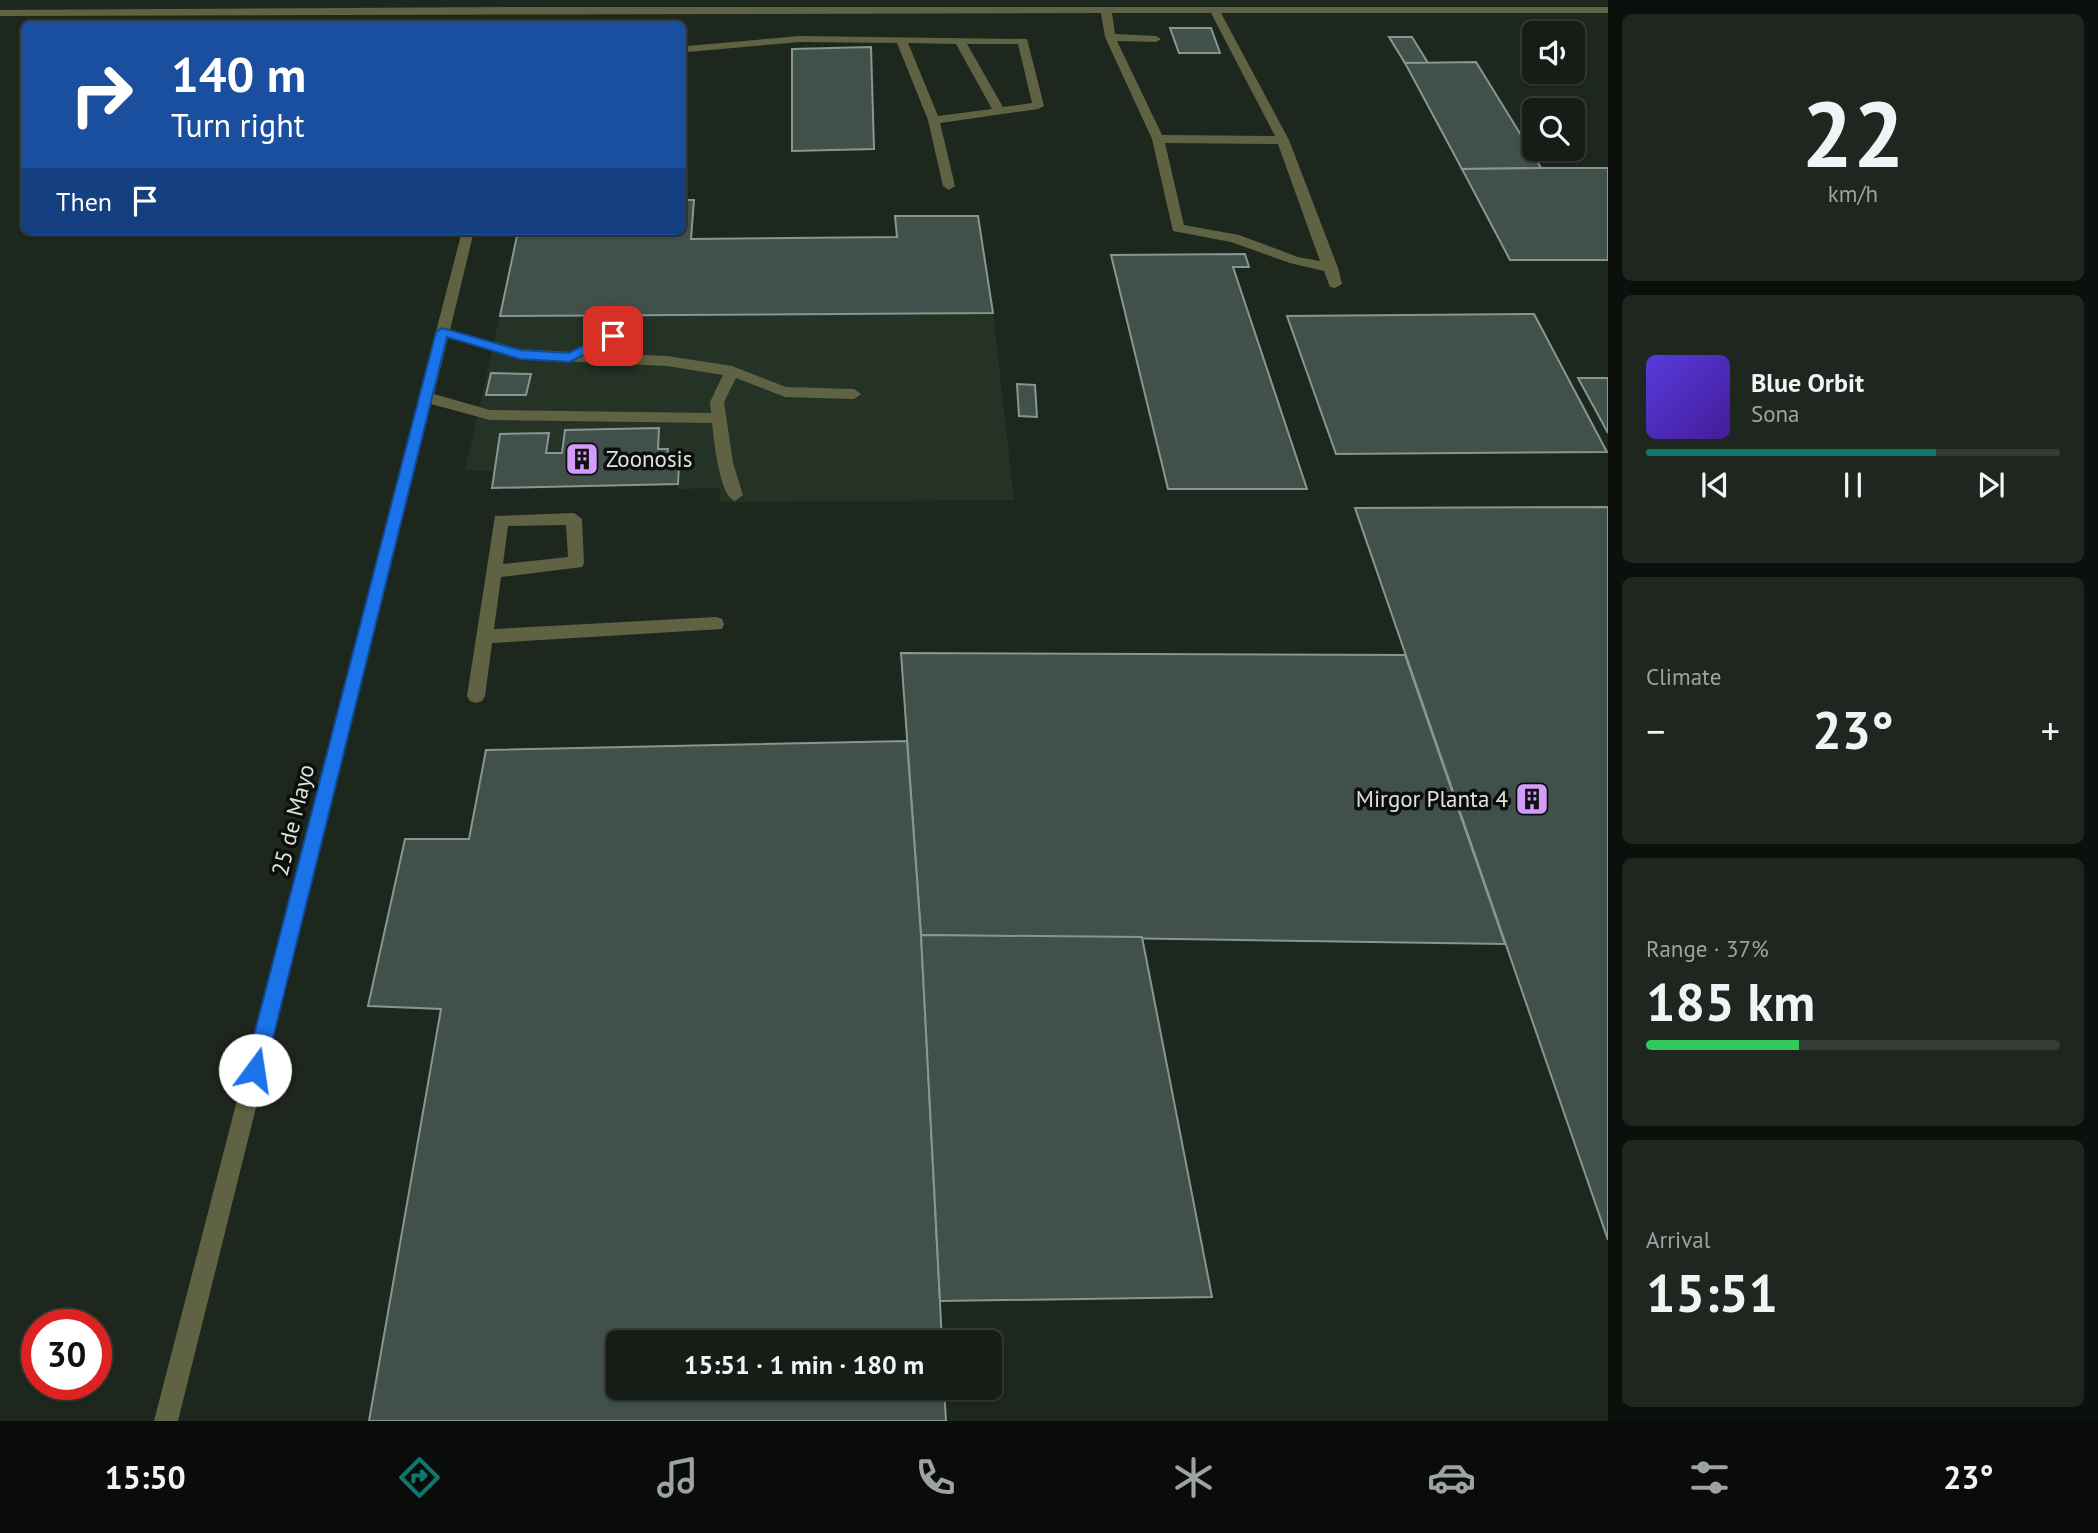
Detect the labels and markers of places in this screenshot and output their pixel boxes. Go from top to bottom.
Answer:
pin [583,306,643,366]
building icon: Zoonosis [563,440,601,478]
place label: Zoonosis [606,444,692,473]
building icon: Mirgor Planta 4 [1513,780,1551,818]
place label: Mirgor Planta 4 [1356,784,1508,813]

